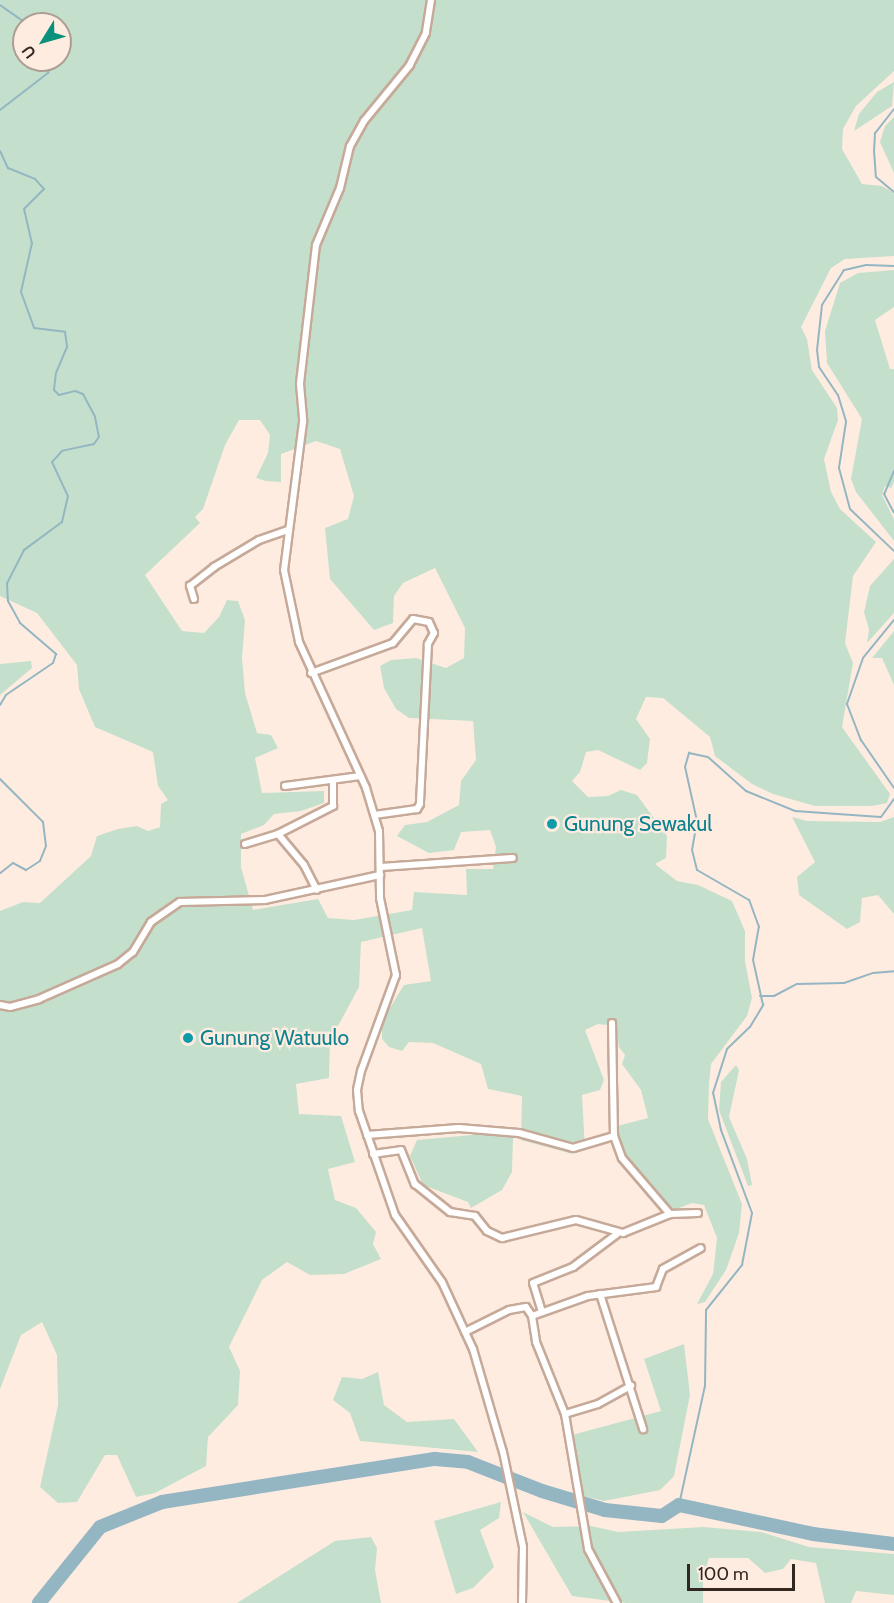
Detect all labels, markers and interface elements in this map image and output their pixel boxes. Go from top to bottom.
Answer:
north arrow [12,12,72,72]
text: U [18,42,40,62]
place label: Gunung Sewakul [564,811,712,837]
marker: Gunung Sewakul [545,817,559,831]
place label: Gunung Watuulo [200,1025,349,1051]
marker: Gunung Watuulo [181,1031,195,1045]
scale bar [690,1552,798,1590]
text: 100 m [698,1563,749,1585]

